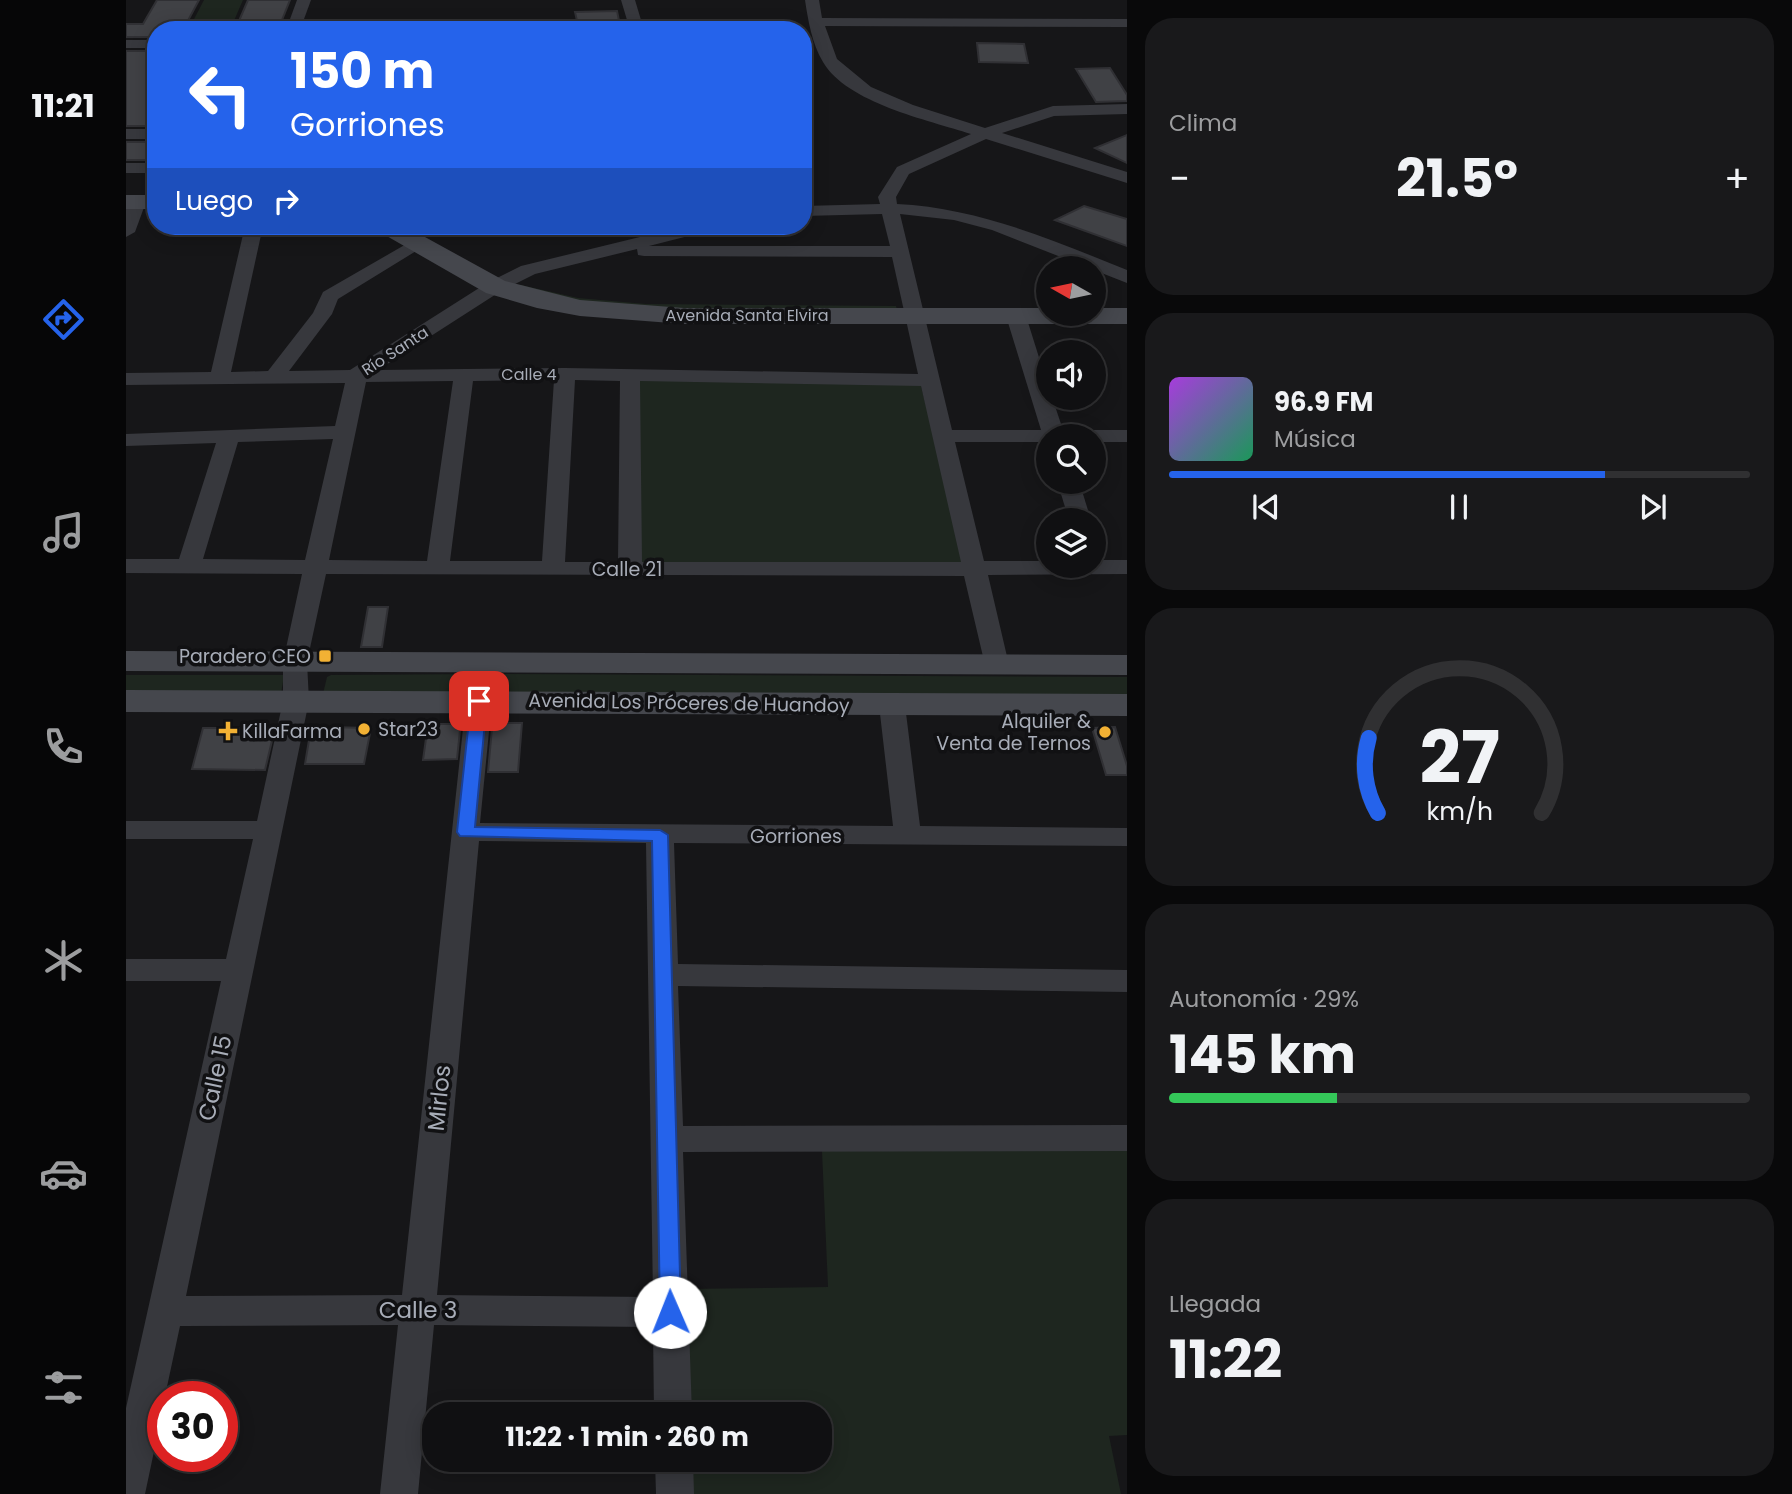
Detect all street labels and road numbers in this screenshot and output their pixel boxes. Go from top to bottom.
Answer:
street label: Avenida Santa Elvira [666,304,828,327]
street label: Río Santa [357,321,433,381]
street label: Calle 4 [501,363,557,386]
street label: Calle 21 [592,556,662,583]
street label: Avenida Los Próceres de Huandoy [528,687,850,719]
street label: Gorriones [750,823,842,850]
street label: Calle 15 [190,1032,240,1124]
street label: Mirlos [420,1063,458,1133]
street label: Calle 3 [379,1294,457,1326]

